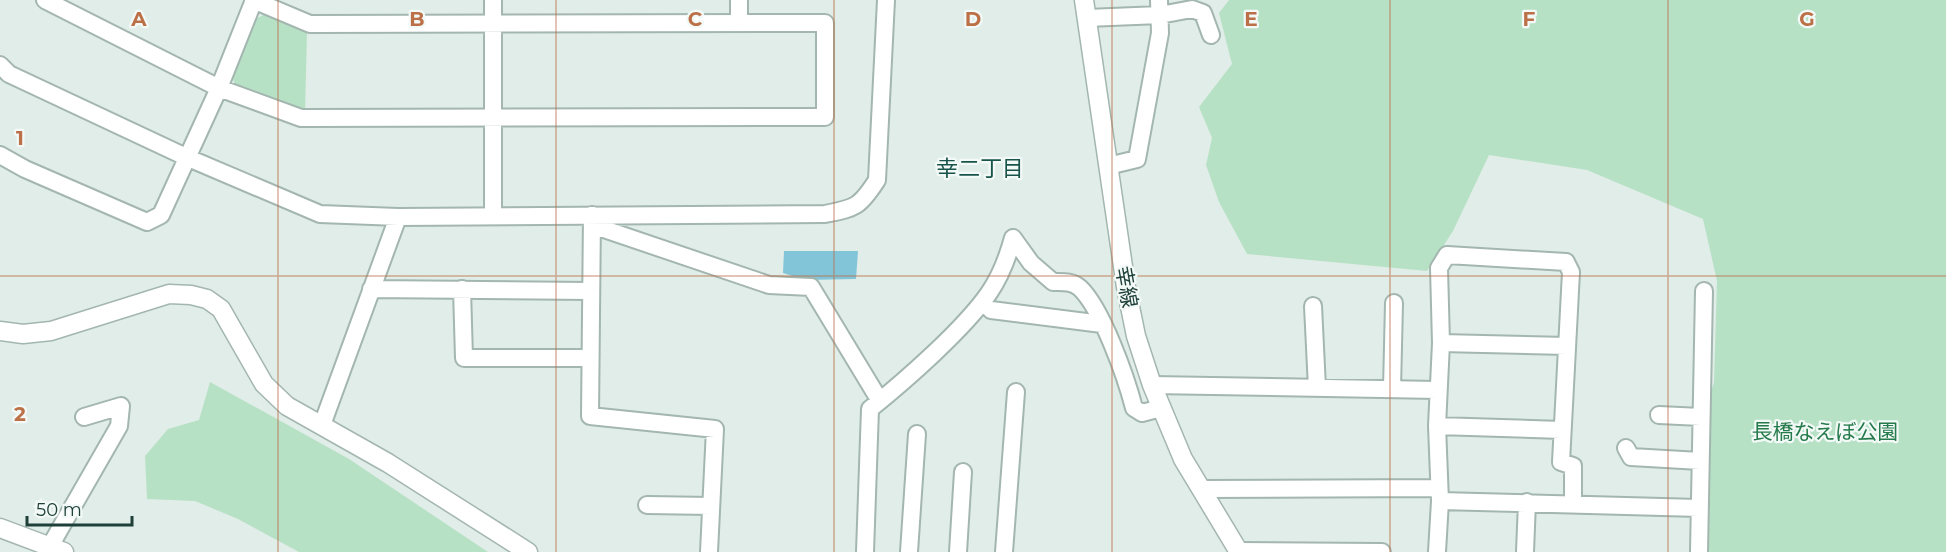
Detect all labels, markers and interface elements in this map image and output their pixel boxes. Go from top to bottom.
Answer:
text: A [130,7,147,31]
text: B [409,7,425,31]
text: C [688,7,703,31]
text: D [965,7,981,31]
text: E [1244,7,1258,31]
text: F [1523,7,1536,31]
text: G [1799,7,1815,31]
text: 1 [16,126,24,150]
district label: 幸二丁目 [936,155,1024,182]
street label: 幸線 [1111,264,1143,310]
text: 2 [14,402,26,426]
park label: 長橋なえぼ公園 [1752,419,1899,444]
scale bar [27,489,132,527]
text: 50 m [36,499,82,521]

